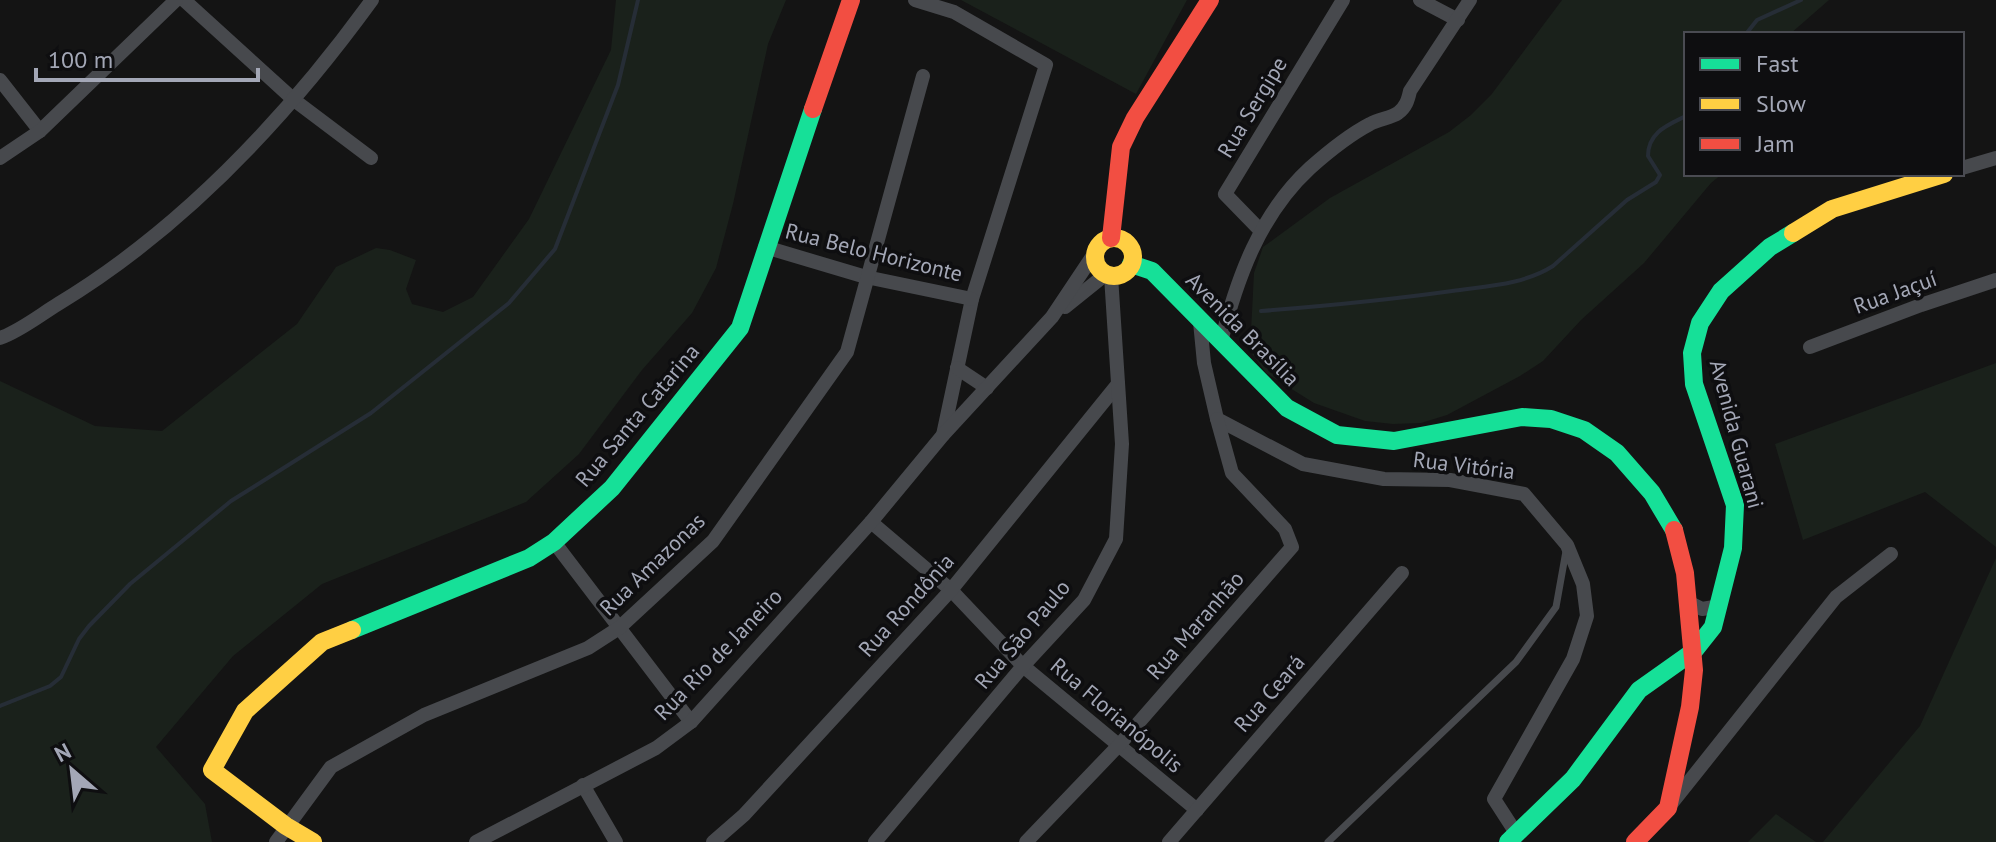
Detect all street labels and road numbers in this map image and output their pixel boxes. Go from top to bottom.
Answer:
street label: Rua Sergipe [1211,52,1293,162]
street label: Rua Belo Horizonte [783,216,965,288]
street label: Rua Jaçuí [1850,264,1941,320]
street label: Avenida Brasília [1180,266,1306,392]
street label: Rua Santa Catarina [569,338,705,492]
street label: Avenida Guarani [1704,357,1770,511]
street label: Rua Vitória [1411,445,1517,485]
street label: Rua Amazonas [593,507,711,621]
street label: Rua Rondônia [852,547,960,663]
street label: Rua Maranhão [1140,565,1250,685]
street label: Rua São Paulo [968,574,1076,694]
street label: Rua Rio de Janeiro [648,582,788,726]
street label: Rua Ceará [1228,648,1310,738]
street label: Rua Florianópolis [1045,651,1189,779]

